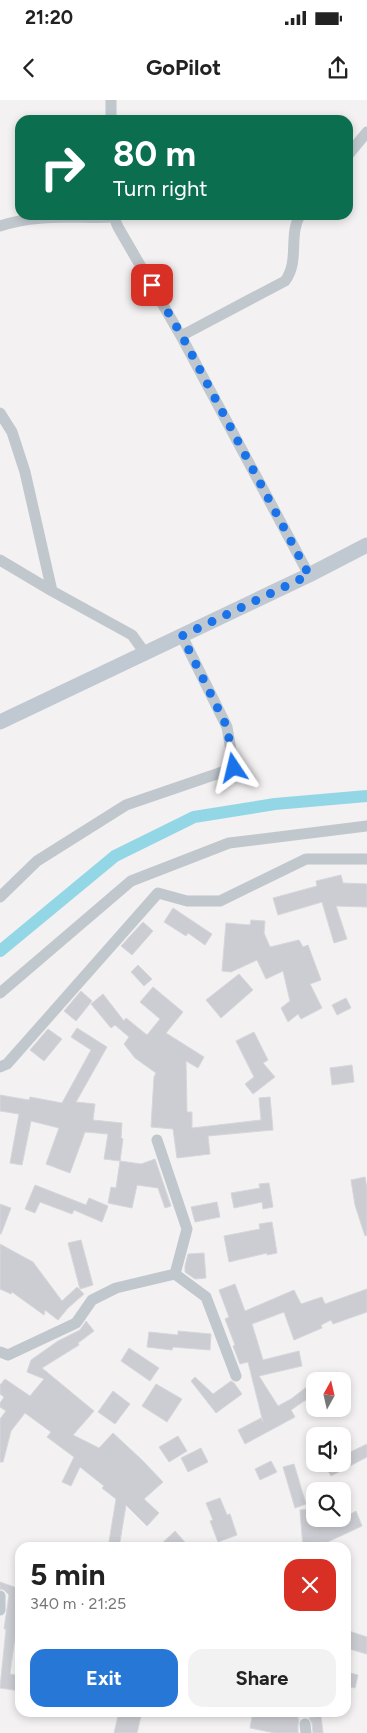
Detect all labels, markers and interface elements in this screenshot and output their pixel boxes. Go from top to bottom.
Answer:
text: 21:20 [25,6,73,29]
icon: back [15,54,43,82]
text: GoPilot [146,54,221,81]
icon: share [324,54,352,82]
text: 80 m [113,133,196,175]
icon: right [30,135,95,200]
text: Turn right [113,175,208,202]
pin [131,264,173,306]
icon: arrive [138,271,166,299]
position arrow [207,741,259,793]
north arrow [306,1372,351,1418]
map controls [306,1372,351,1527]
button: sound [306,1427,351,1472]
button: search [306,1482,351,1527]
text: 5 min [30,1556,106,1593]
button: close [284,1559,336,1611]
text: 340 m · 21:25 [30,1594,126,1613]
button: Exit [30,1649,178,1707]
button: Share [188,1649,336,1707]

